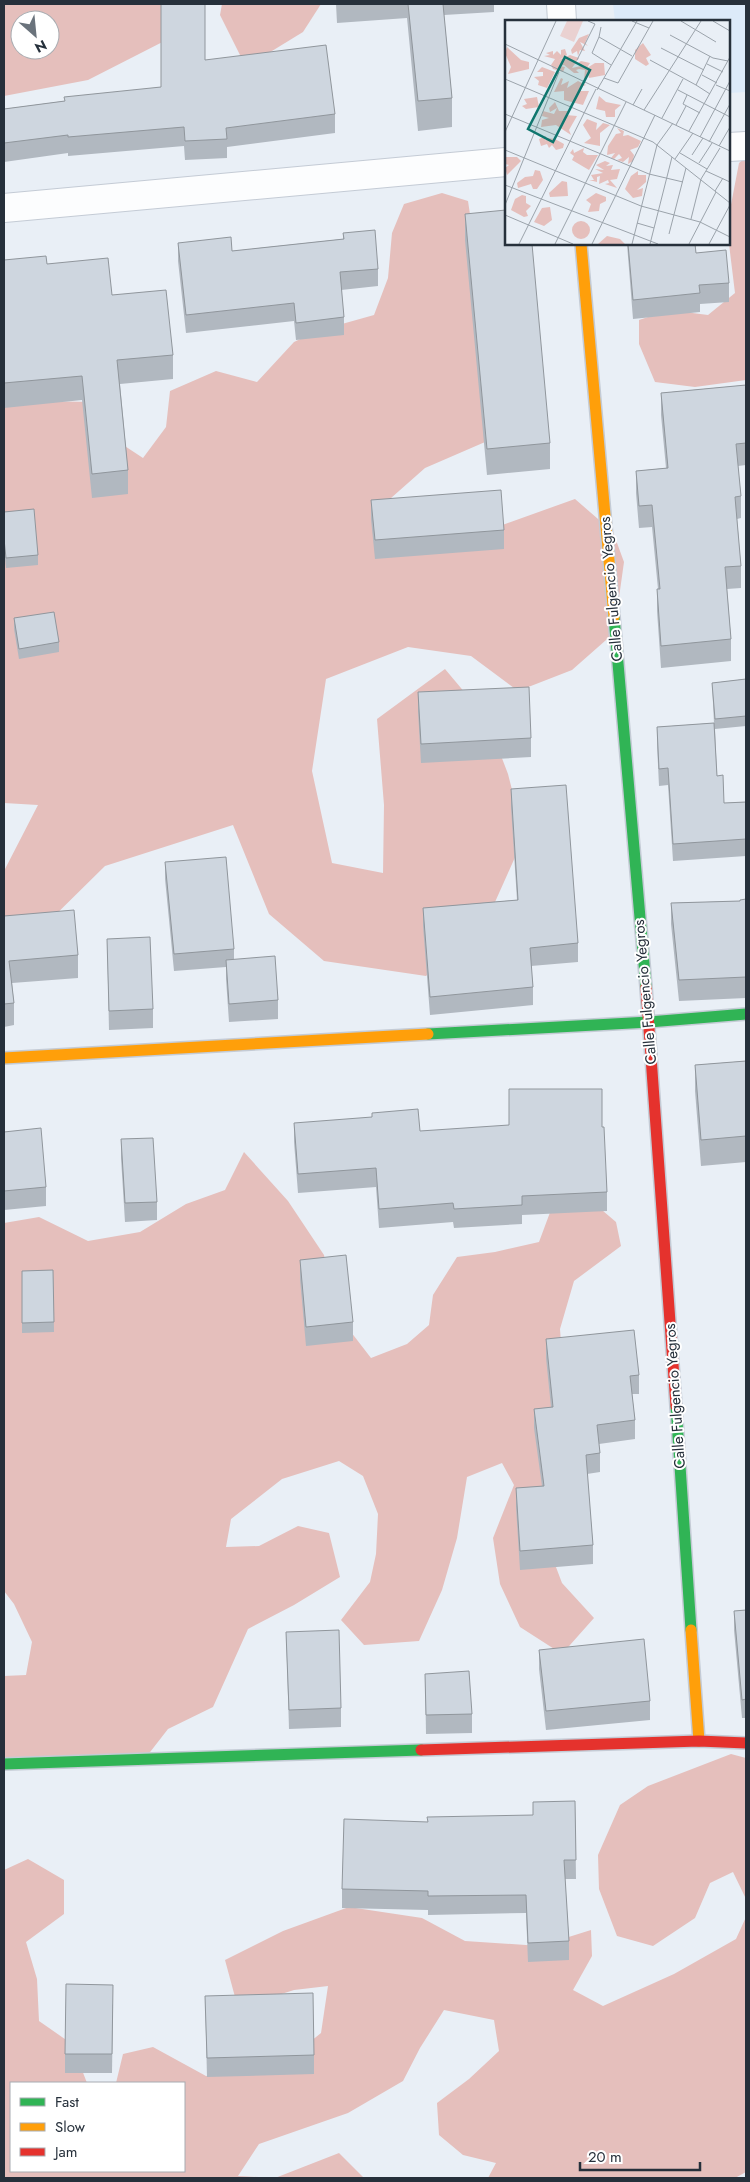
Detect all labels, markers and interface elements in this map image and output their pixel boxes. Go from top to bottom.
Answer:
north arrow [10,10,60,60]
inset map [505,20,730,245]
text: N [31,35,50,58]
street label: Calle Fulgencio Yegros [594,516,628,662]
street label: Calle Fulgencio Yegros [628,919,662,1065]
street label: Calle Fulgencio Yegros [659,1323,691,1469]
legend [10,2082,185,2172]
text: Fast [55,2091,79,2113]
text: Slow [55,2116,86,2138]
scale bar [580,2140,700,2172]
text: Jam [53,2141,78,2163]
text: 20 m [588,2146,622,2168]

